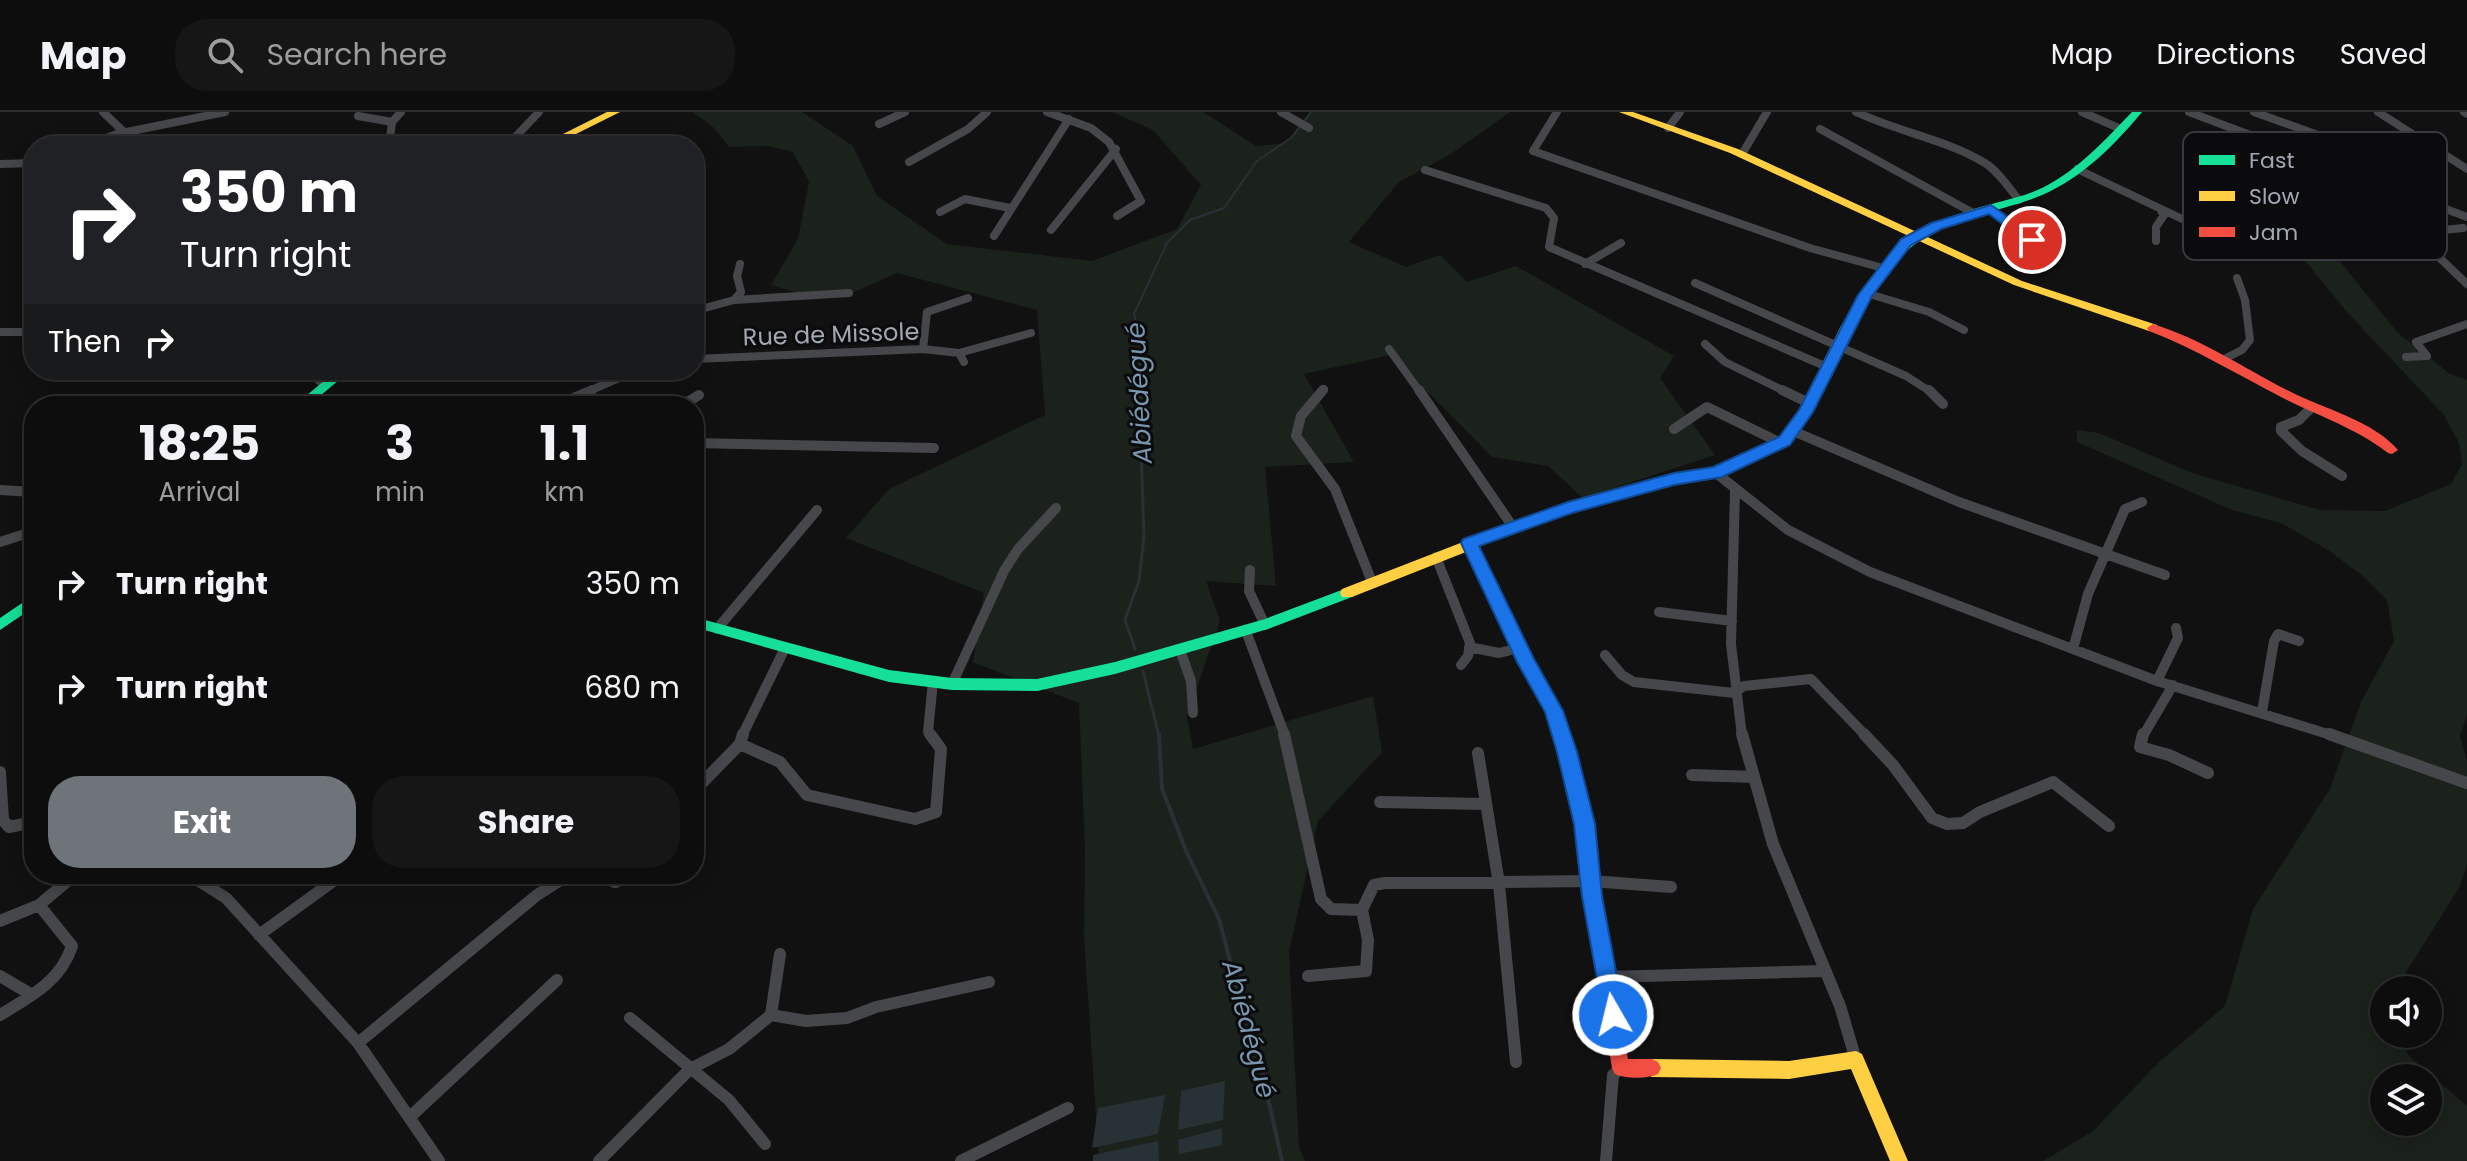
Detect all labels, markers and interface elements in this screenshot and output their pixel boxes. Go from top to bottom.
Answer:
search box [175,19,735,91]
text: Map [40,29,127,82]
icon: search [203,33,247,77]
text: Search here [267,33,447,76]
text: Map [2051,35,2113,74]
text: Directions [2157,35,2296,74]
text: Saved [2340,35,2427,74]
legend [2183,132,2447,260]
text: Fast [2249,145,2294,176]
text: 350 m [180,153,358,232]
icon: right [48,168,152,272]
text: Slow [2249,181,2299,212]
pin [1998,206,2066,274]
text: Jam [2249,217,2298,248]
icon: arrive [2010,218,2054,262]
text: Turn right [180,229,351,280]
street label: Rue de Missole [742,314,920,354]
text: Then [48,320,121,363]
icon: right [137,320,181,364]
water label: Abiédégué [1117,321,1161,466]
text: 18:25 [139,410,260,477]
text: 3 [385,410,414,477]
text: 1.1 [540,410,589,477]
text: Arrival [159,474,240,510]
text: min [375,474,425,510]
text: km [544,474,584,510]
icon: right [48,562,92,606]
text: Turn right [116,562,268,605]
text: 350 m [586,562,680,605]
icon: right [48,666,92,710]
text: Turn right [116,666,268,709]
text: 680 m [584,666,680,709]
button: Exit [48,776,356,868]
button: Share [372,776,680,868]
water label: Abiédégué [1213,955,1285,1102]
position arrow [1571,973,1655,1057]
map controls [2370,976,2442,1136]
button: sound [2370,976,2442,1048]
button: layers [2370,1064,2442,1136]

